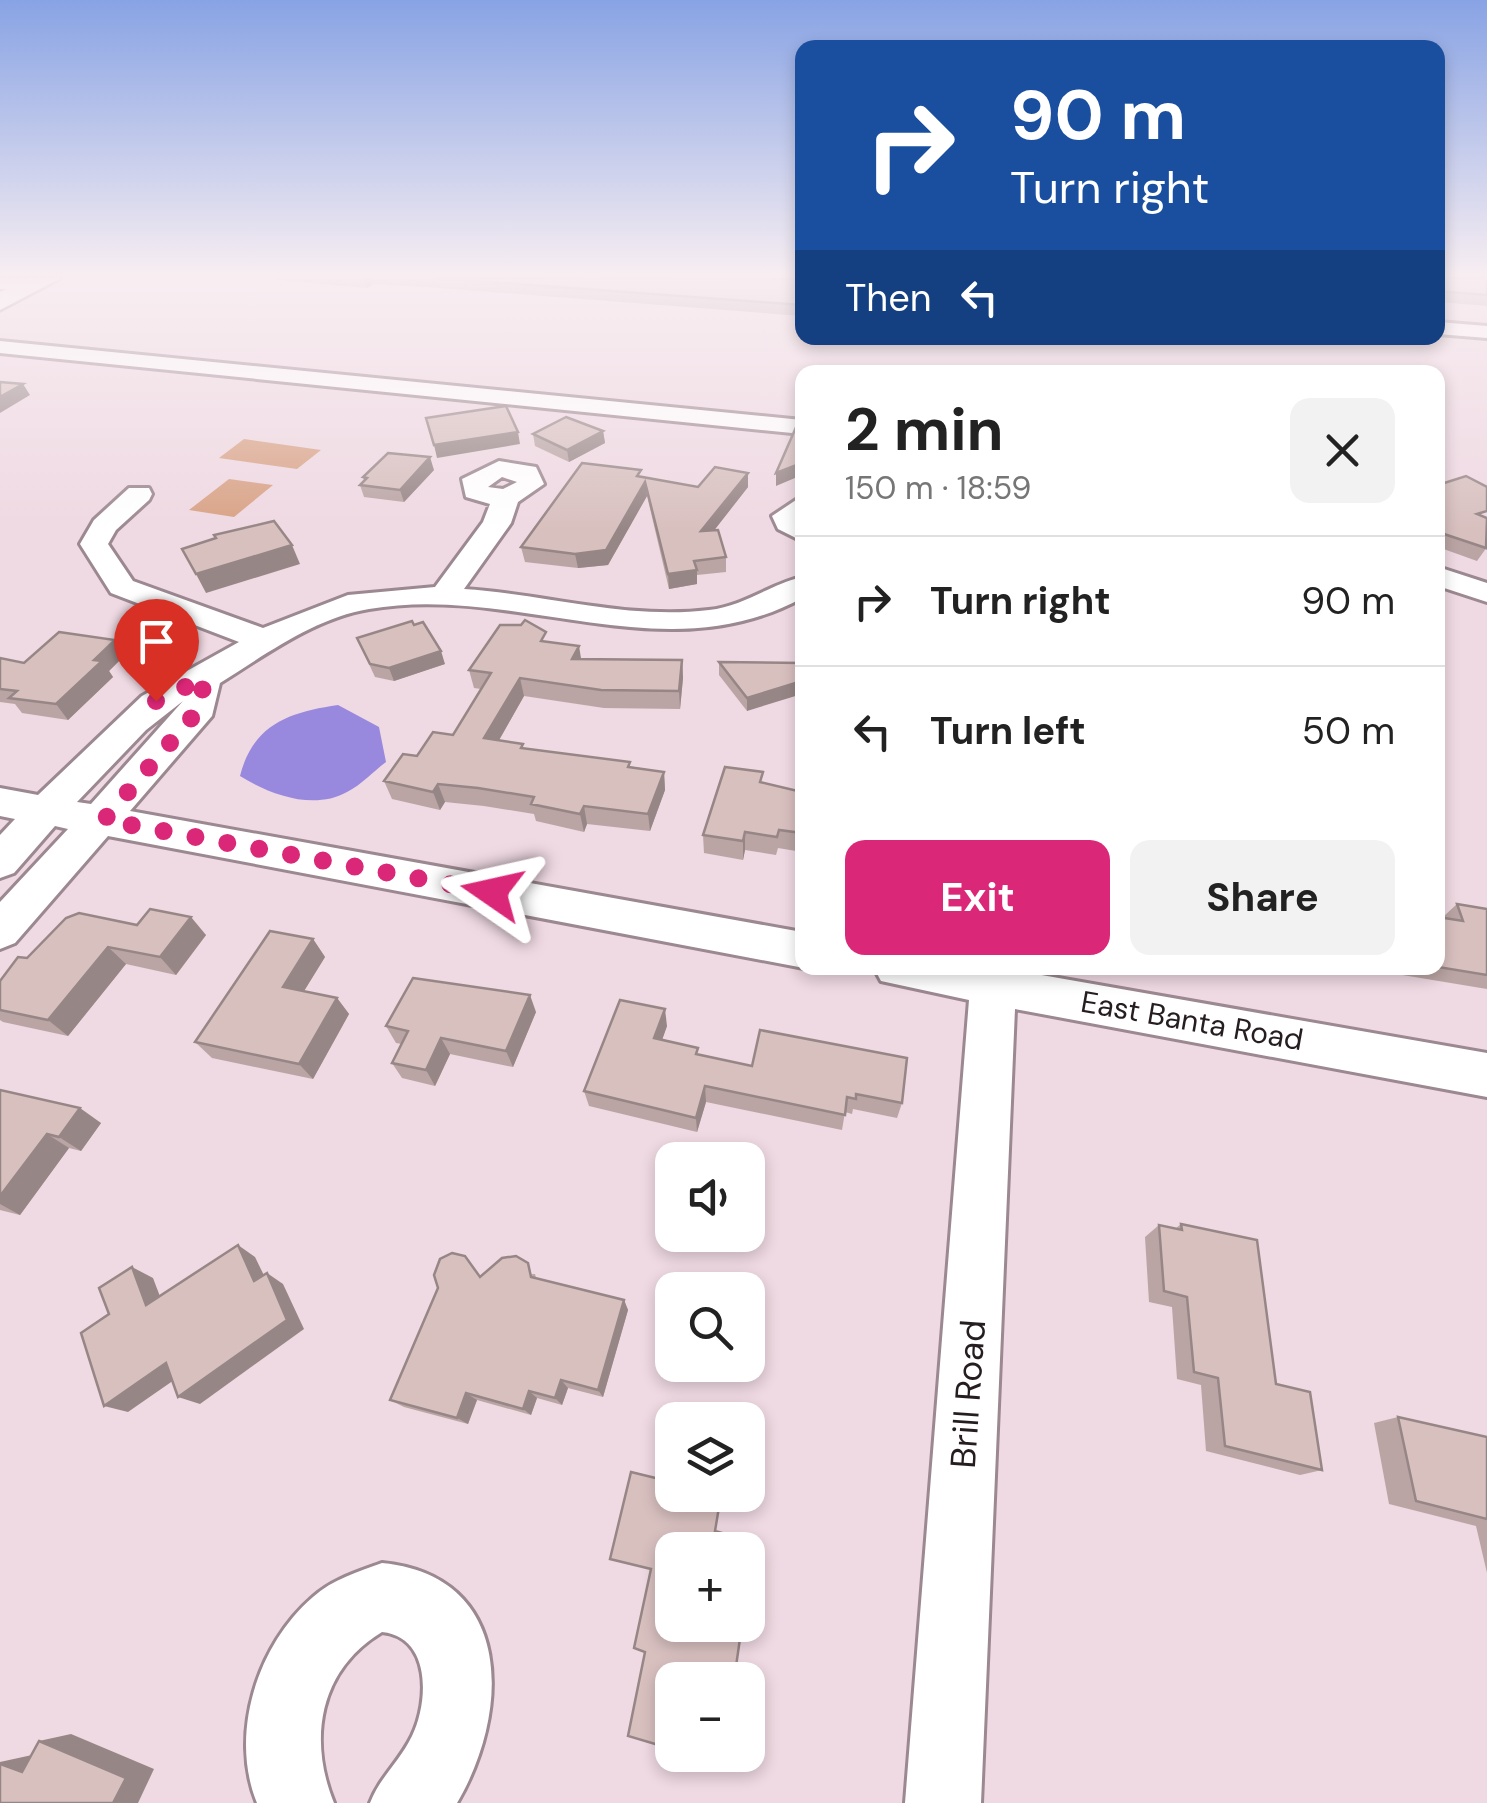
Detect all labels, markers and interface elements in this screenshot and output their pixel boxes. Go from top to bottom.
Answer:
text: 90 m [1010,70,1186,161]
icon: right [845,80,975,210]
text: Turn right [1010,158,1209,217]
icon: left [952,270,1007,325]
text: Then [845,273,932,323]
text: 2 min [845,390,1004,469]
button: close [1290,398,1395,503]
text: 150 m · 18:59 [845,467,1031,509]
icon: right [845,574,900,629]
text: Turn right [930,576,1111,626]
text: 90 m [1301,576,1395,626]
pin [114,599,199,702]
icon: arrive [129,614,184,669]
icon: left [845,704,900,759]
text: Turn left [930,706,1086,756]
text: 50 m [1302,706,1395,756]
position arrow [440,840,544,944]
button: Exit [845,840,1110,955]
button: Share [1130,840,1395,955]
street label: East Banta Road [1078,982,1306,1059]
map controls [655,1142,765,1772]
button: sound [655,1142,765,1252]
button: search [655,1272,765,1382]
street label: Brill Road [940,1318,996,1470]
button: layers [655,1402,765,1512]
button: + [655,1532,765,1642]
button: − [655,1662,765,1772]

